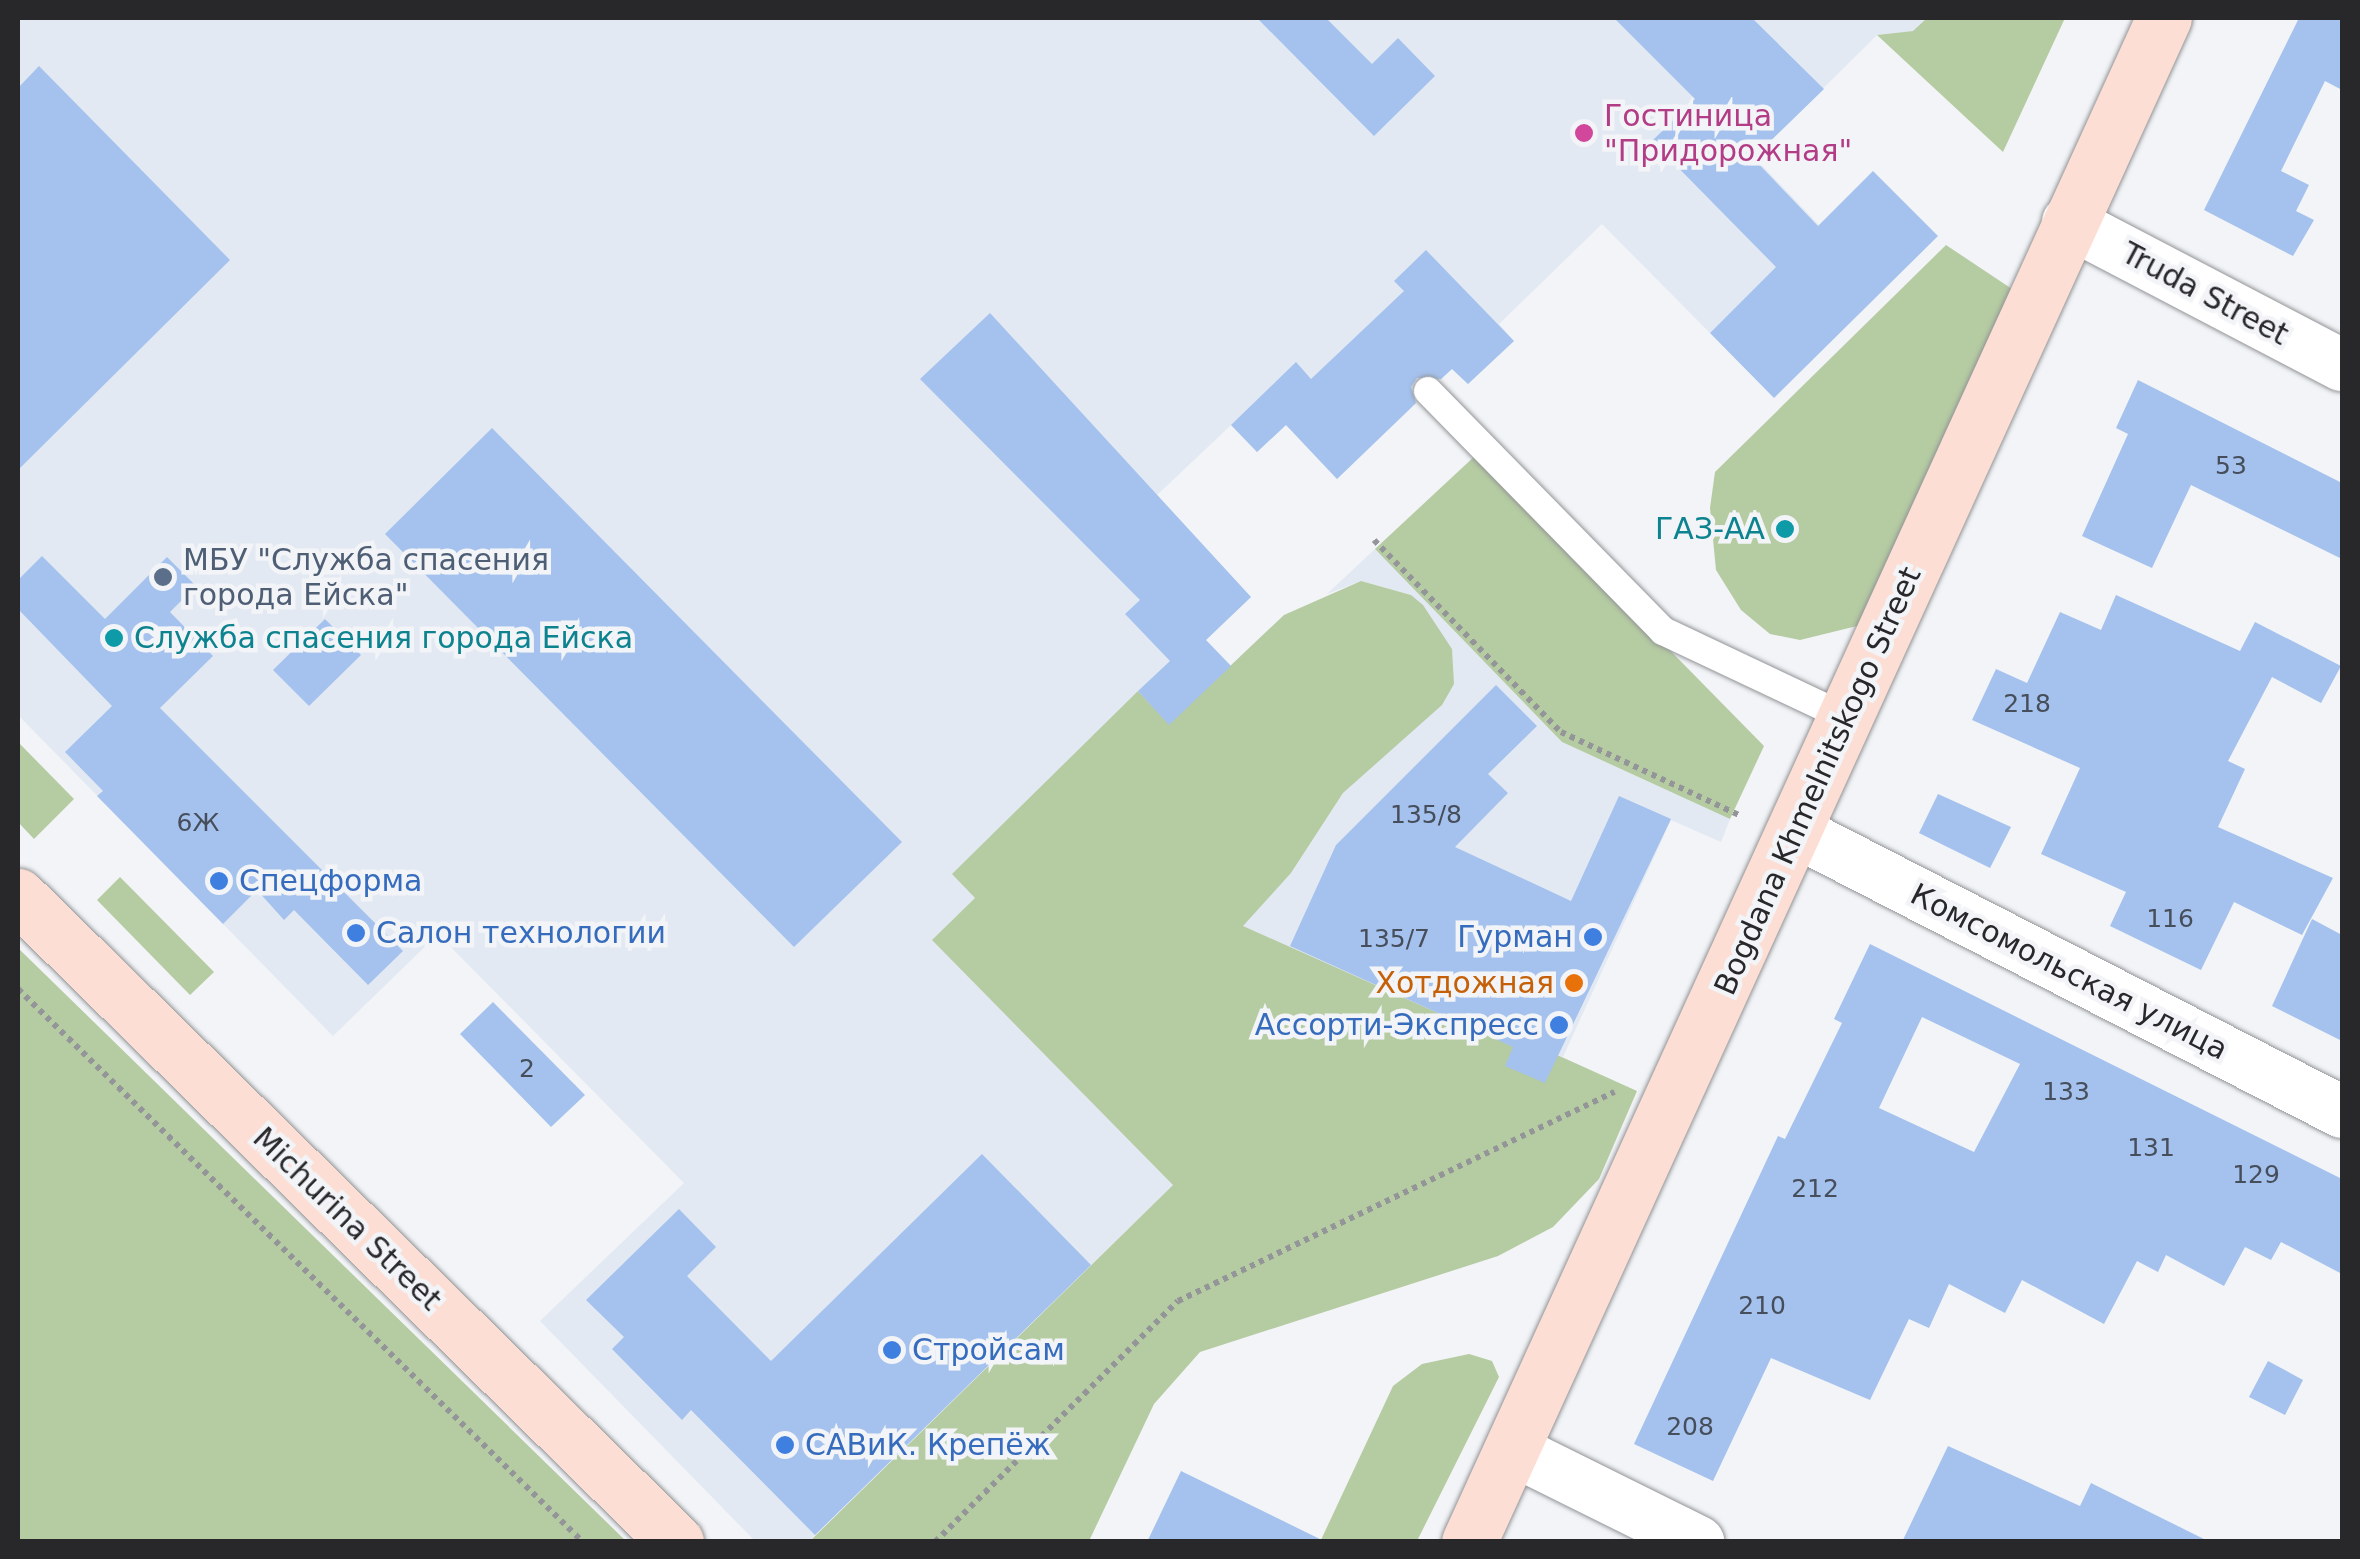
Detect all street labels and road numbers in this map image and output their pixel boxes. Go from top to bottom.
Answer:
street label: Truda Street [2116,235,2294,353]
street label: Bogdana Khmelnitskogo Street [1707,561,1929,1001]
street label: Комсомольская улица [1905,876,2233,1068]
street label: Michurina Street [245,1120,449,1318]

